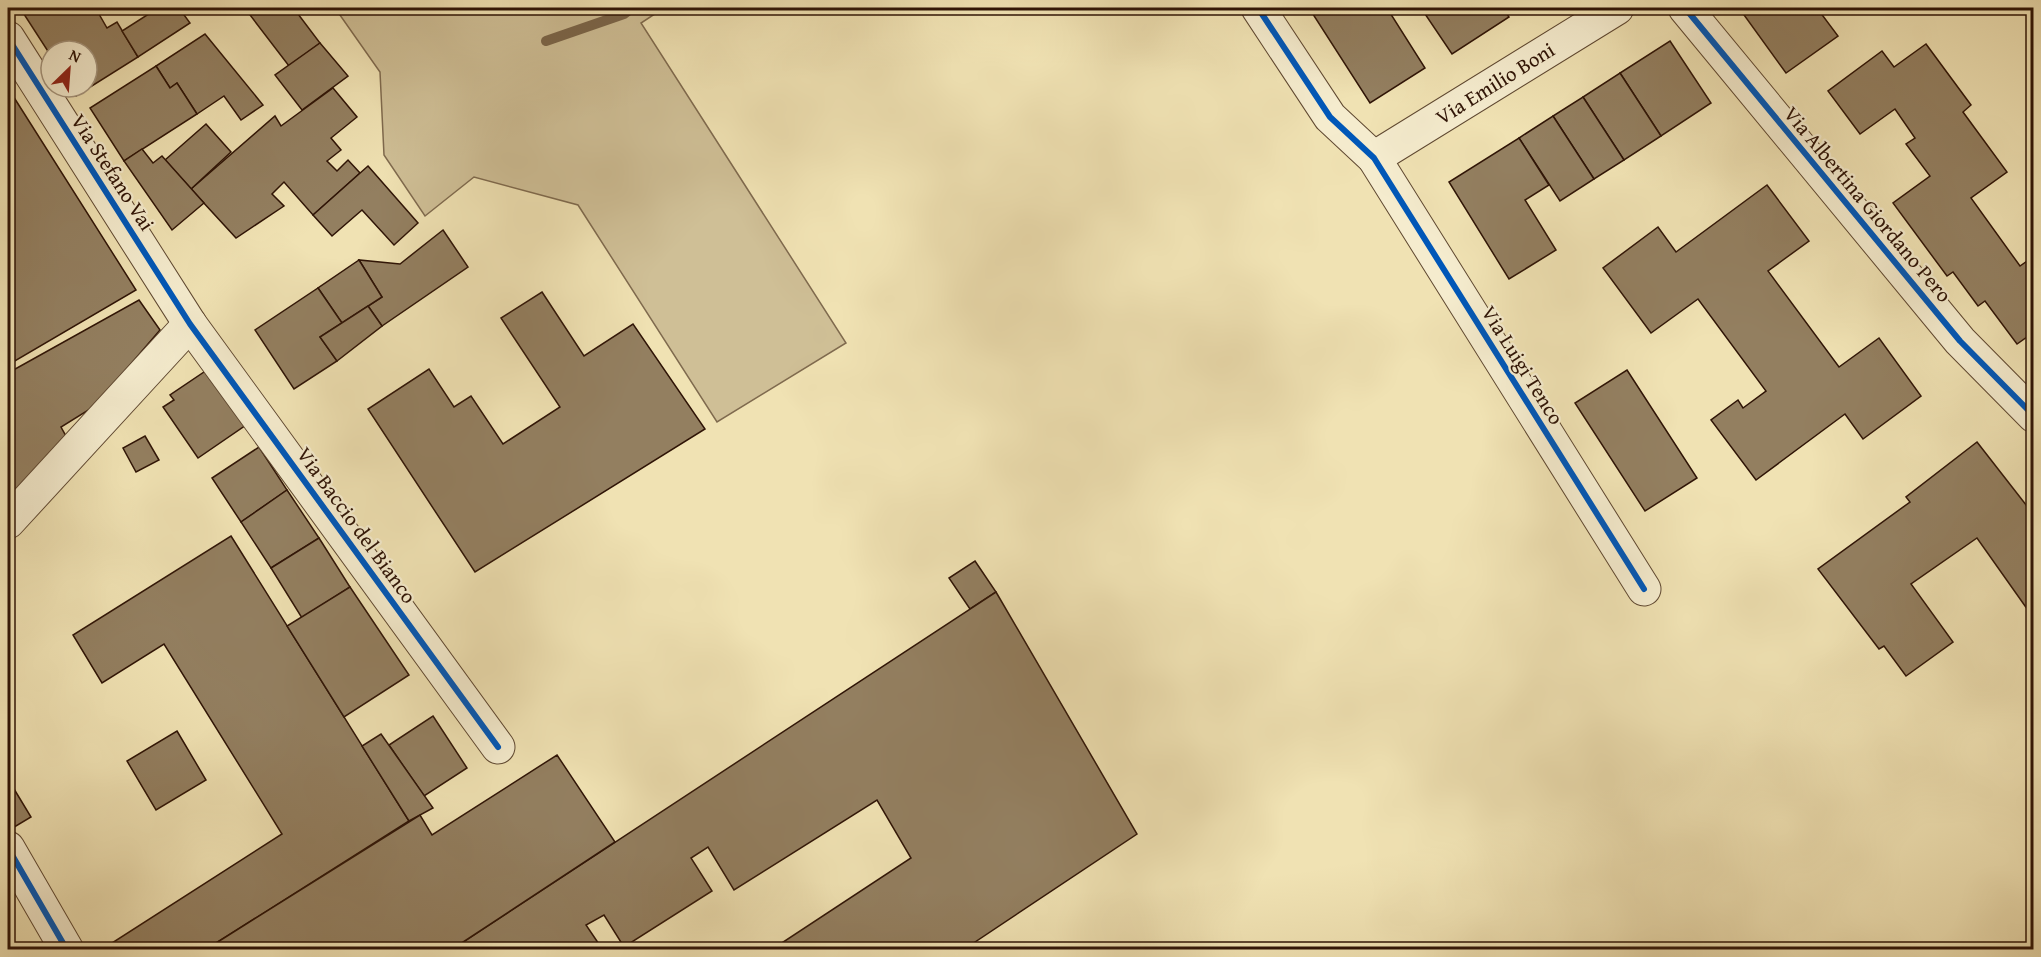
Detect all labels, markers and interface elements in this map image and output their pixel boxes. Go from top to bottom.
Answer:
street label: Via Emilio Boni [1429,34,1561,132]
north arrow [39,39,99,99]
text: N [65,42,86,69]
street label: Via Albertina Giordano Pero [1776,99,1960,309]
street label: Via Stefano Vai [64,107,163,237]
street label: Via Luigi Tenco [1474,299,1572,431]
street label: Via Baccio del Bianco [289,440,425,610]

